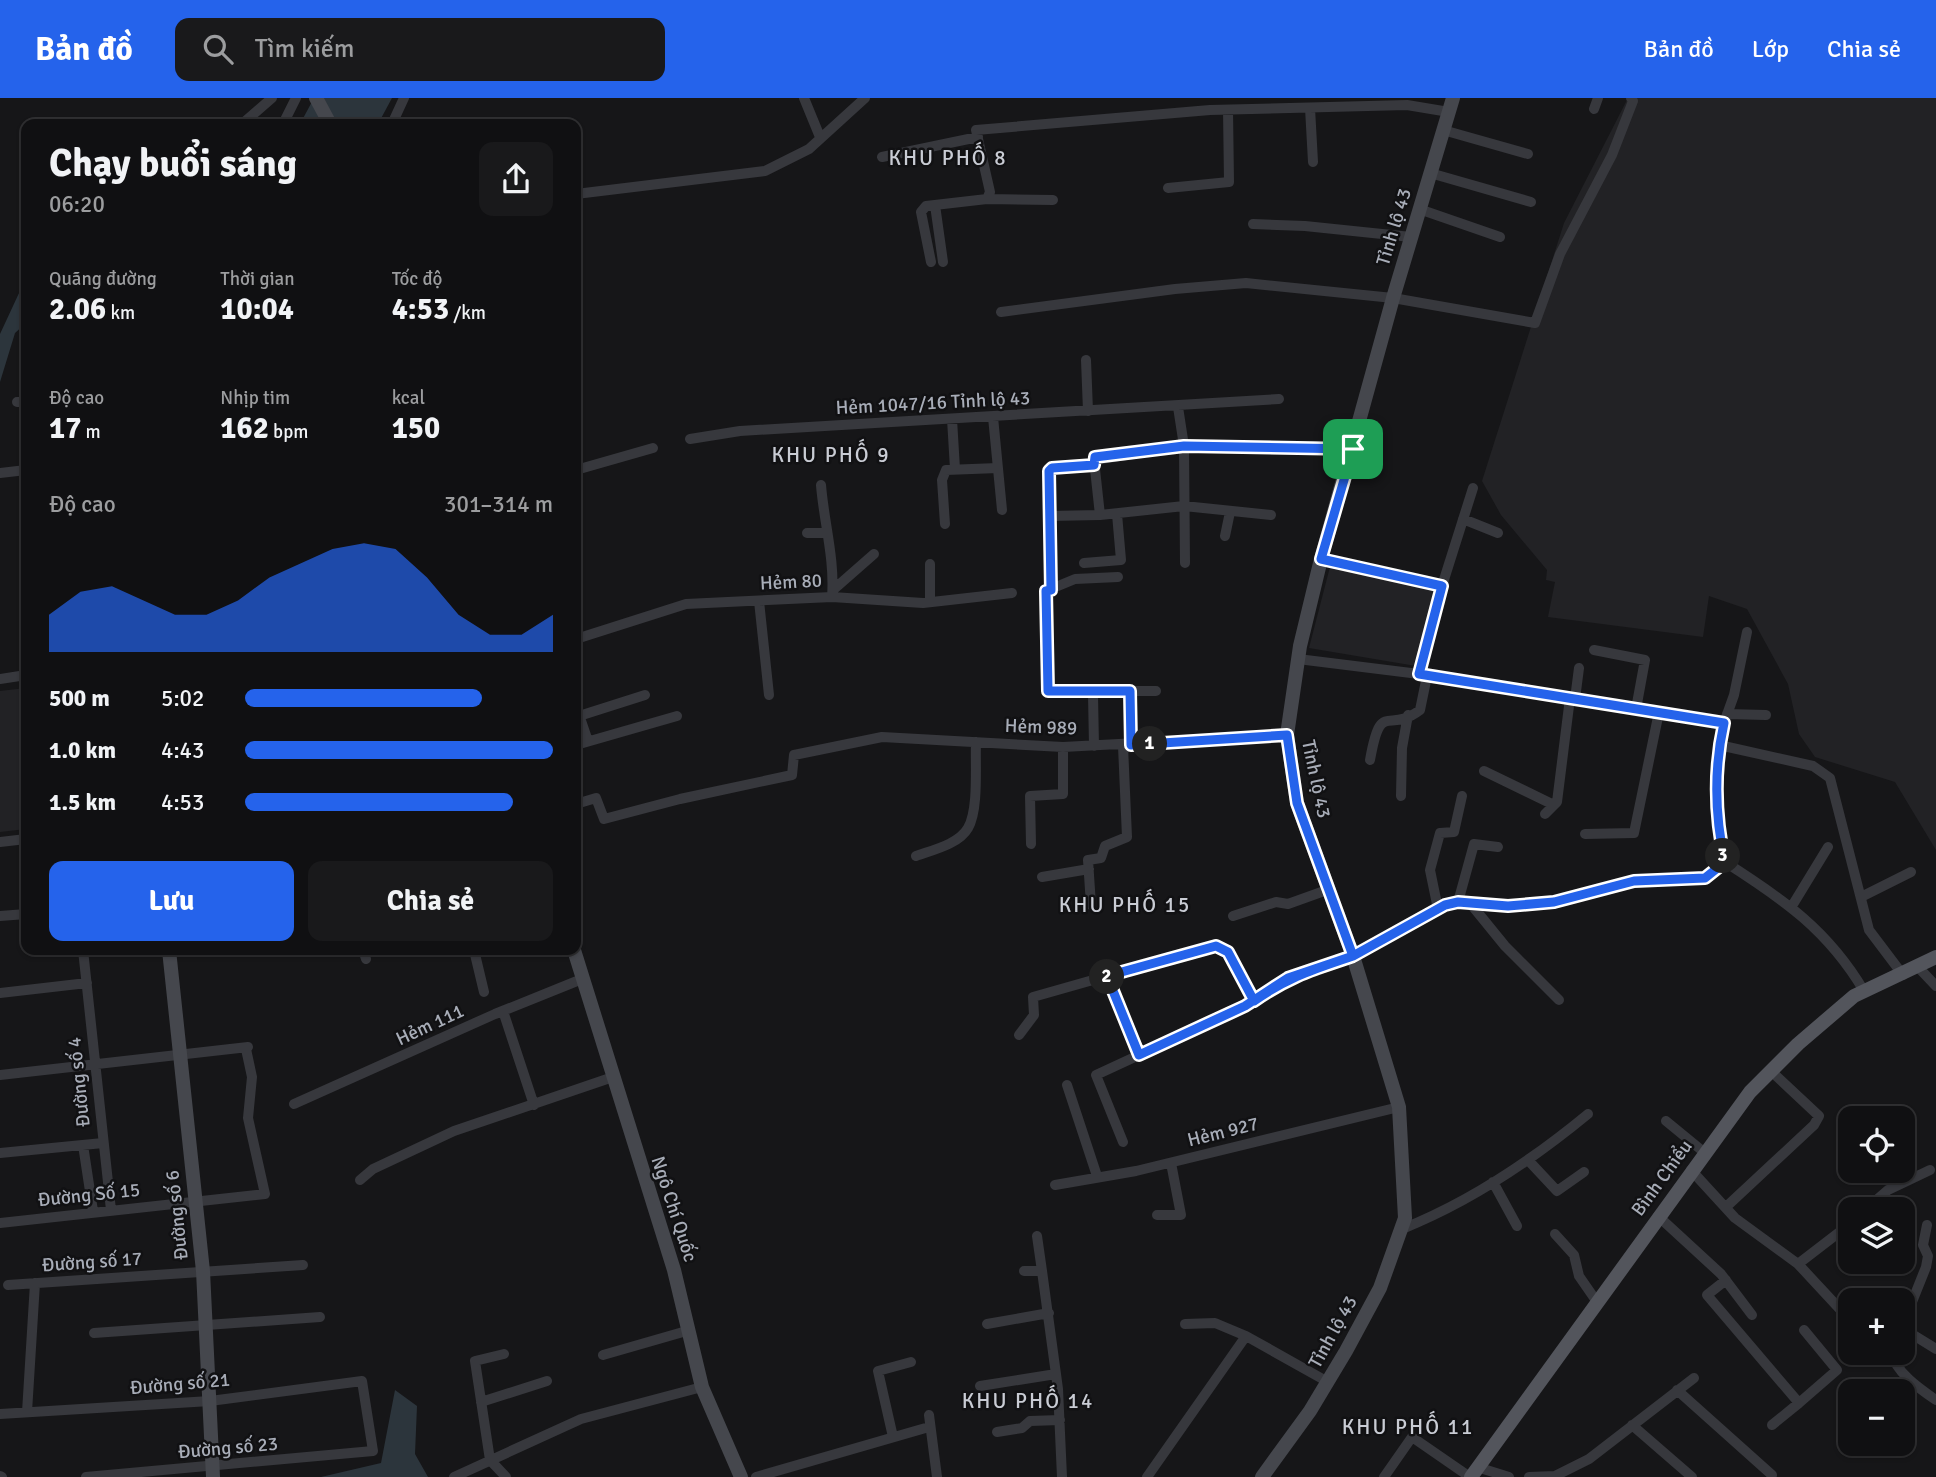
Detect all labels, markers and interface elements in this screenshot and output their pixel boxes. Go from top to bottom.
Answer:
search box [175,18,665,81]
text: Bản đồ [35,29,133,70]
icon: search [199,30,237,68]
text: Tìm kiếm [255,33,355,65]
text: Bản đồ [1643,34,1714,64]
text: Lớp [1752,34,1789,64]
text: Chia sẻ [1827,34,1901,64]
text: Chạy buổi sáng [49,140,297,187]
district label: KHU PHỐ 8 [888,141,1008,171]
button: share [479,142,553,216]
street label: Tỉnh lộ 43 [1371,186,1417,268]
text: 06:20 [49,190,105,219]
text: Quãng đường [49,267,157,291]
text: Thời gian [220,267,295,291]
text: Tốc độ [392,267,442,291]
text: 2.06 [49,291,106,328]
text: 10:04 [220,291,294,328]
text: 4:53 [392,291,449,328]
text: km [106,301,135,325]
text: /km [449,301,486,325]
text: Độ cao [49,386,104,410]
text: Nhịp tim [220,386,290,410]
text: kcal [392,386,425,410]
street label: Hẻm 1047/16 Tỉnh lộ 43 [835,386,1031,420]
text: 17 [49,410,81,447]
text: 162 [220,410,269,447]
text: 150 [392,410,440,447]
pin [1323,419,1383,479]
text: m [81,420,101,444]
text: bpm [269,420,308,444]
icon: arrive [1334,430,1372,468]
district label: KHU PHỐ 9 [771,438,891,468]
text: Độ cao [49,490,116,519]
text: 301–314 m [444,490,553,519]
street label: Hẻm 80 [759,568,823,596]
text: 500 m [49,684,110,713]
text: 5:02 [161,684,204,713]
street label: Hẻm 989 [1004,714,1078,740]
pin: 1 [1132,726,1168,762]
text: 1 [1144,731,1155,755]
text: 1.0 km [49,736,116,765]
text: 4:43 [161,736,204,765]
street label: Tỉnh lộ 43 [1296,738,1336,820]
text: 1.5 km [49,788,116,817]
text: 4:53 [161,788,204,817]
pin: 3 [1706,838,1740,874]
text: 3 [1717,843,1728,867]
button: Lưu [49,861,294,941]
button: Chia sẻ [308,861,553,941]
district label: KHU PHỐ 15 [1059,888,1191,918]
pin: 2 [1090,960,1124,994]
text: 2 [1101,964,1112,988]
street label: Hẻm 111 [392,999,468,1051]
street label: Đường số 4 [62,1036,96,1128]
map controls [1838,1106,1915,1456]
button: locate [1838,1106,1915,1183]
street label: Hẻm 927 [1185,1112,1261,1152]
street label: Bình Chiểu [1626,1135,1698,1221]
street label: Ngô Chí Quốc [646,1153,702,1265]
street label: Đường số 6 [160,1169,194,1261]
street label: Đường Số 15 [37,1178,141,1212]
button: layers [1838,1197,1915,1274]
street label: Đường số 17 [41,1247,143,1277]
button: + [1838,1288,1915,1365]
street label: Tỉnh lộ 43 [1303,1291,1363,1373]
street label: Đường số 21 [129,1368,231,1400]
button: − [1838,1379,1915,1456]
district label: KHU PHỐ 14 [962,1384,1094,1414]
district label: KHU PHỐ 11 [1342,1410,1474,1440]
street label: Đường số 23 [177,1432,279,1464]

